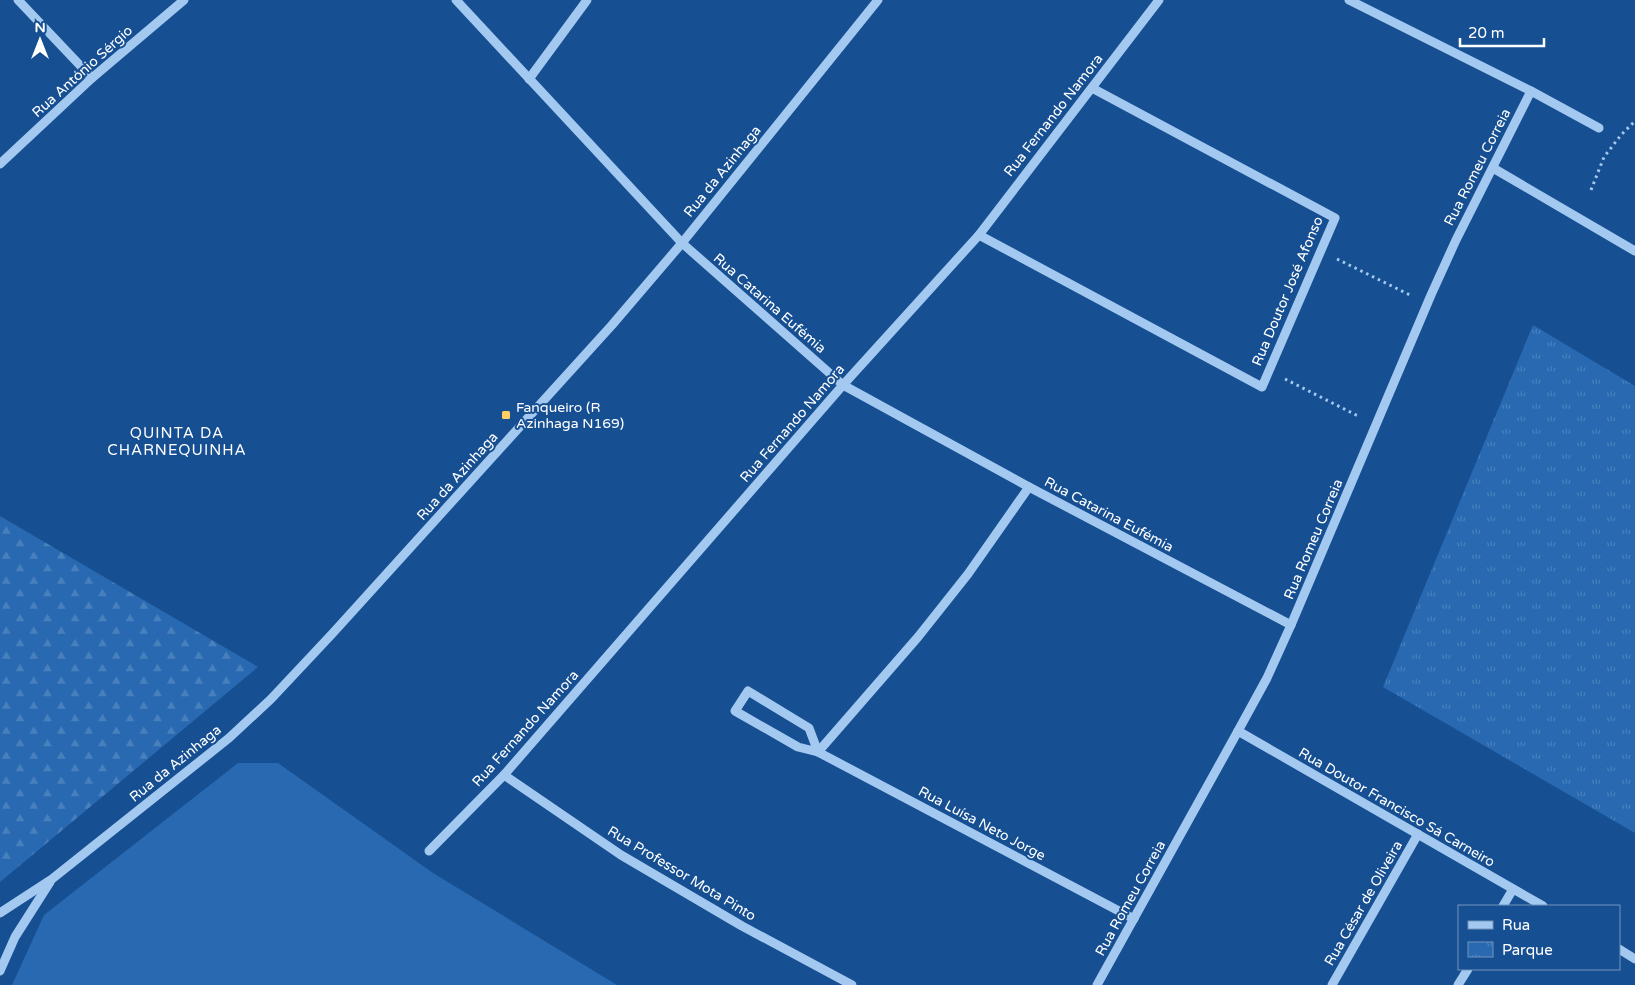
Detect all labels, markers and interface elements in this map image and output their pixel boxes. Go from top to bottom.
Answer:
north arrow [15,15,65,65]
scale bar [1460,15,1544,47]
text: N [34,19,46,36]
street label: Rua António Sérgio [29,22,136,121]
text: 20 m [1468,24,1505,42]
street label: Rua Fernando Namora [1000,51,1107,180]
street label: Rua Romeu Correia [1441,106,1514,229]
street label: Rua da Azinhaga [680,122,765,221]
street label: Rua Doutor José Afonso [1248,214,1327,368]
street label: Rua Catarina Eufémia [710,250,830,357]
street label: Rua Fernando Namora [736,361,848,486]
place label: Fanqueiro (R Azinhaga N169) [516,399,624,432]
marker: Fanqueiro (R Azinhaga N169) [500,409,512,421]
district label: QUINTA DA CHARNEQUINHA [107,424,247,459]
street label: Rua da Azinhaga [413,429,501,524]
street label: Rua Catarina Eufémia [1041,473,1176,556]
street label: Rua Romeu Correia [1280,476,1347,602]
street label: Rua Fernando Namora [469,667,582,790]
street label: Rua da Azinhaga [126,721,225,806]
street label: Rua Doutor Francisco Sá Carneiro [1296,744,1498,871]
street label: Rua Luísa Neto Jorge [915,783,1048,864]
street label: Rua Professor Mota Pinto [604,822,759,925]
street label: Rua Romeu Correia [1092,838,1169,959]
street label: Rua César de Oliveira [1321,838,1406,969]
legend [1458,905,1620,970]
text: Rua [1502,916,1530,934]
text: Parque [1502,941,1553,959]

